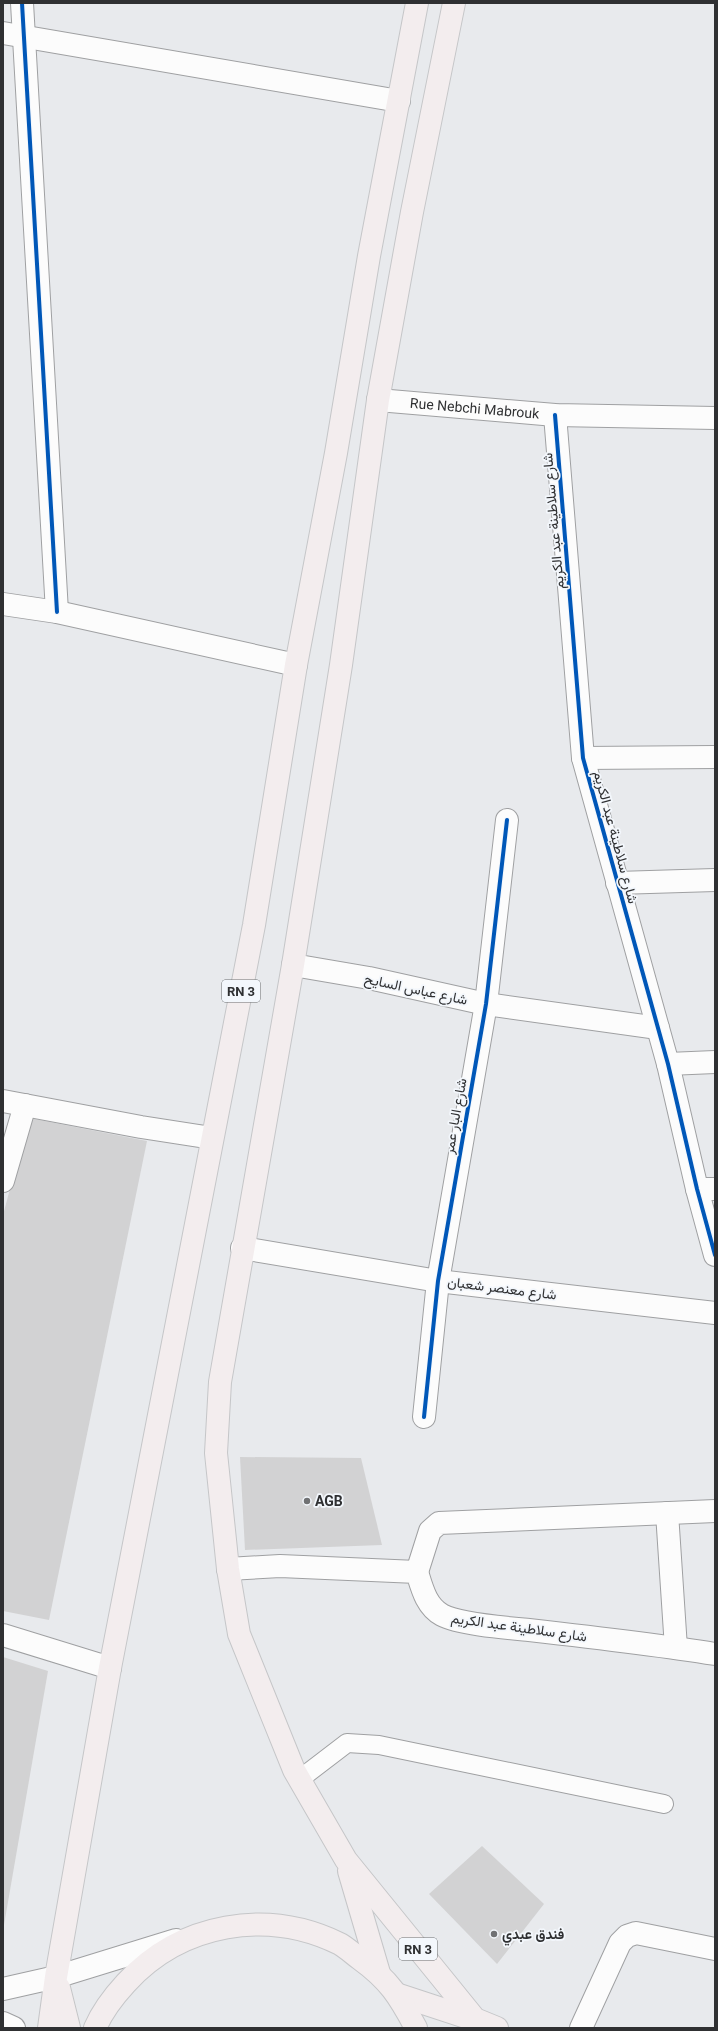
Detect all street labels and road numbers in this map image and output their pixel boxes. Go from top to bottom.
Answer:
street label: Rue Nebchi Mabrouk [409,395,541,422]
street label: شارع سلاطينة عبد الكريم [539,452,570,590]
street label: شارع سلاطينة عبد الكريم [588,769,641,906]
street label: شارع عباس السايح [362,970,469,1011]
road number: RN 3 [222,980,260,1002]
street label: شارع البار عمر [440,1077,472,1157]
street label: شارع معنصر شعبان [446,1273,557,1306]
street label: شارع سلاطينة عبد الكريم [450,1610,588,1647]
road number: RN 3 [399,1938,437,1960]

